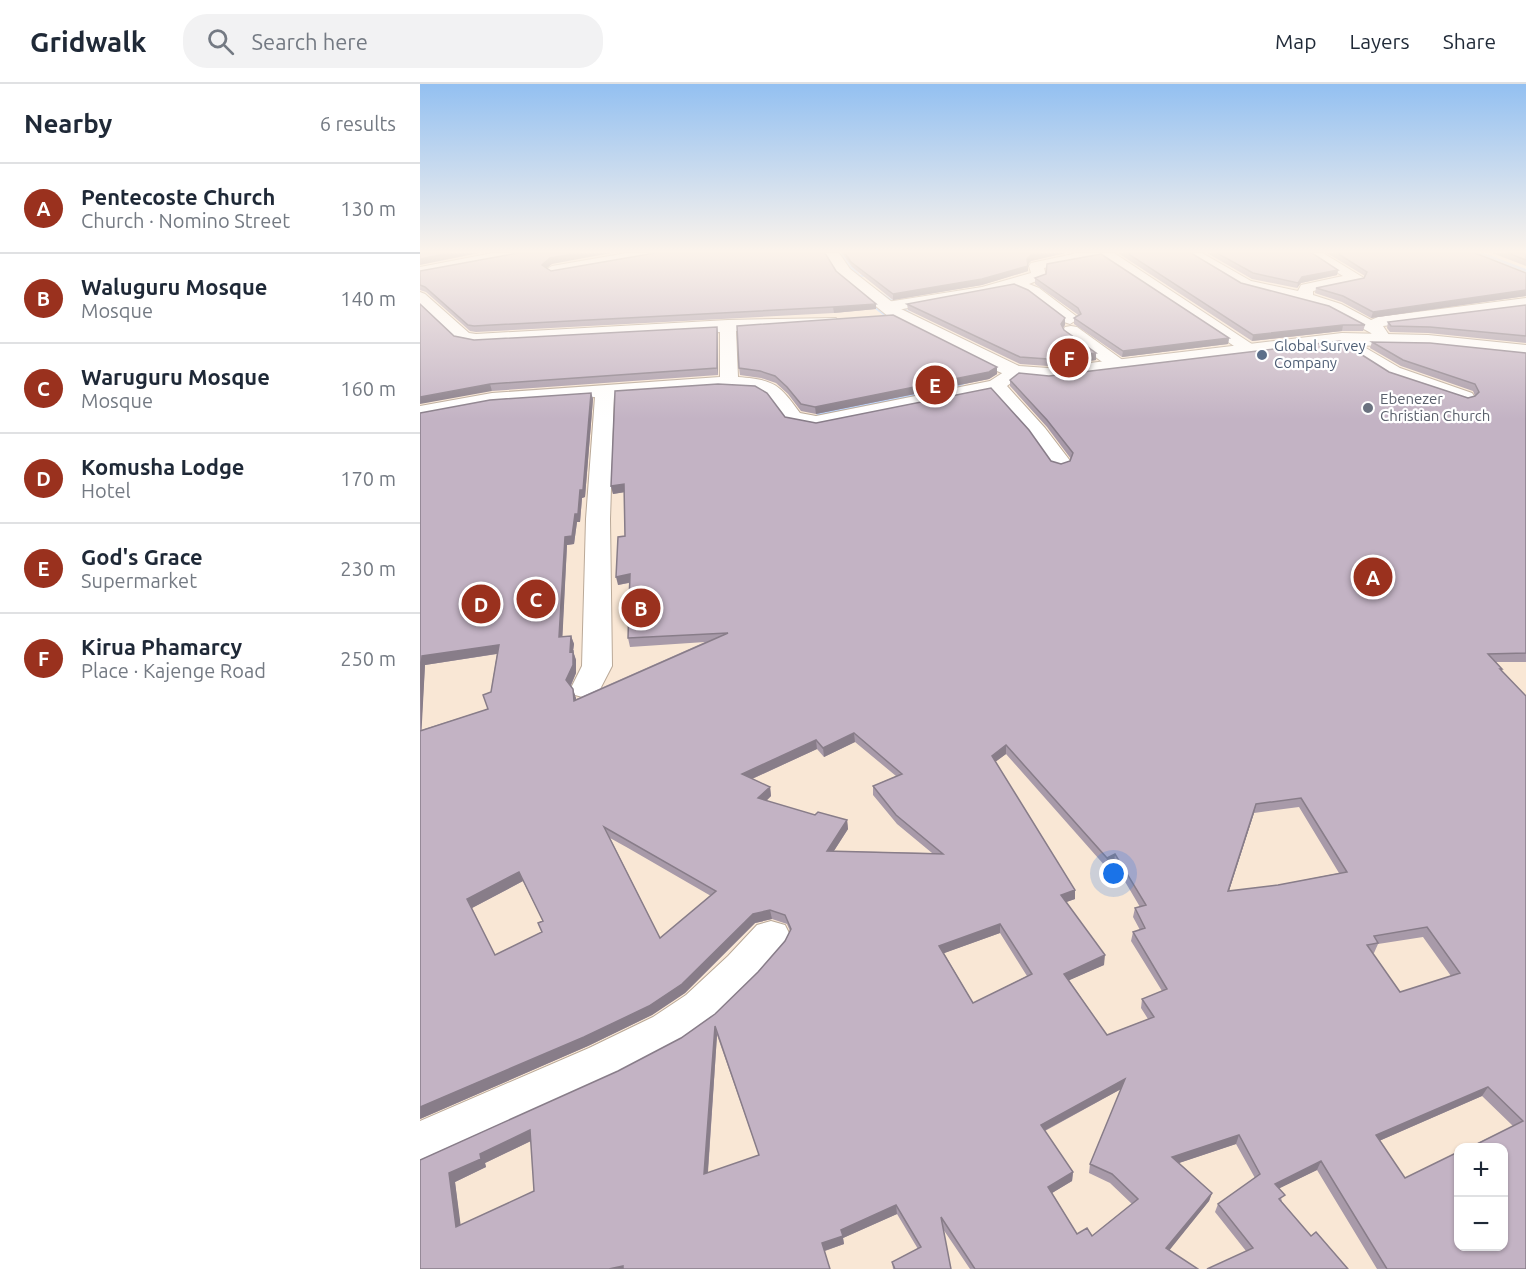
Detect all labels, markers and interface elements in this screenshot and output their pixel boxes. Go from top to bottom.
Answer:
search box [183,14,603,68]
icon: search [204,25,237,58]
text: Gridwalk [30,26,147,57]
text: Search here [252,29,368,54]
text: Map [1275,29,1316,53]
text: Layers [1349,29,1410,53]
text: Share [1443,29,1496,53]
text: Nearby [24,109,112,138]
text: 6 results [320,112,396,135]
text: Pentecoste Church [81,184,275,209]
text: A [36,197,51,220]
text: 130 m [340,197,396,220]
text: Church · Nomino Street [81,209,290,232]
text: Waluguru Mosque [81,274,268,299]
text: B [37,287,50,310]
text: 140 m [340,287,396,310]
text: Mosque [81,299,153,322]
pin: F [1050,336,1088,380]
place label: Global Survey Company [1274,337,1366,371]
marker: Global Survey Company [1255,348,1269,362]
pin: E [916,362,954,408]
text: Waruguru Mosque [81,364,270,389]
text: C [37,377,50,400]
text: 160 m [340,377,396,400]
text: Mosque [81,389,153,412]
place label: Ebenezer Christian Church [1380,390,1490,424]
marker: Ebenezer Christian Church [1361,401,1375,415]
text: Komusha Lodge [81,454,245,479]
text: D [36,467,51,490]
text: 170 m [340,467,396,490]
text: Hotel [81,479,131,502]
text: God's Grace [81,544,203,569]
pin: A [1354,554,1392,600]
text: E [38,557,49,580]
text: 230 m [340,557,396,580]
text: Supermarket [81,569,197,592]
pin: C [516,576,556,622]
pin: D [462,582,500,626]
pin: B [622,586,660,630]
text: Kirua Phamarcy [81,634,242,659]
text: F [38,647,49,670]
text: 250 m [340,647,396,670]
text: Place · Kajenge Road [81,659,266,682]
your location [1099,859,1128,888]
map controls [1454,1143,1508,1251]
button: + [1454,1143,1508,1197]
button: − [1454,1197,1508,1251]

